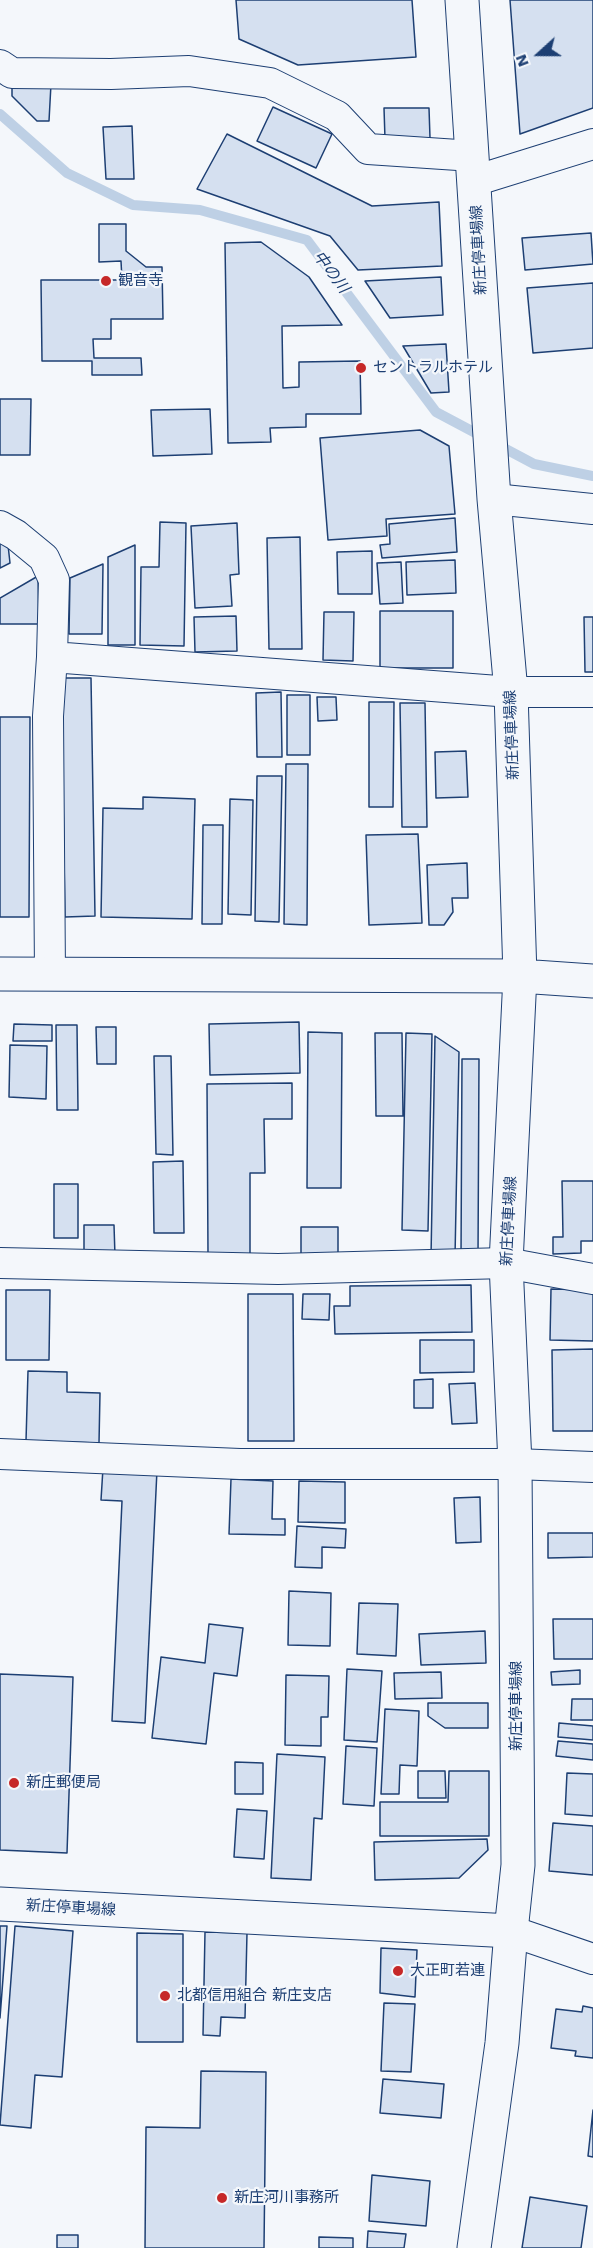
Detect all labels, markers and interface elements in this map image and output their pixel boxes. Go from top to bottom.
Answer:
north arrow [509,24,569,84]
text: N [511,52,533,70]
street label: 新庄停車場線 [468,205,490,295]
water label: 中の川 [309,247,353,297]
place label: 観音寺 [118,272,163,290]
marker: 観音寺 [99,274,113,288]
place label: セントラルホテル [373,359,493,377]
marker: セントラルホテル [354,361,368,375]
street label: 新庄停車場線 [501,690,523,780]
street label: 新庄停車場線 [498,1176,520,1266]
street label: 新庄停車場線 [508,1661,526,1751]
place label: 新庄郵便局 [26,1774,101,1792]
marker: 新庄郵便局 [7,1776,21,1790]
street label: 新庄停車場線 [26,1897,116,1919]
place label: 大正町若連 [410,1962,485,1980]
marker: 大正町若連 [391,1964,405,1978]
place label: 北都信用組合 新庄支店 [177,1987,332,2005]
marker: 北都信用組合 新庄支店 [158,1989,172,2003]
place label: 新庄河川事務所 [234,2189,339,2207]
marker: 新庄河川事務所 [215,2191,229,2205]

